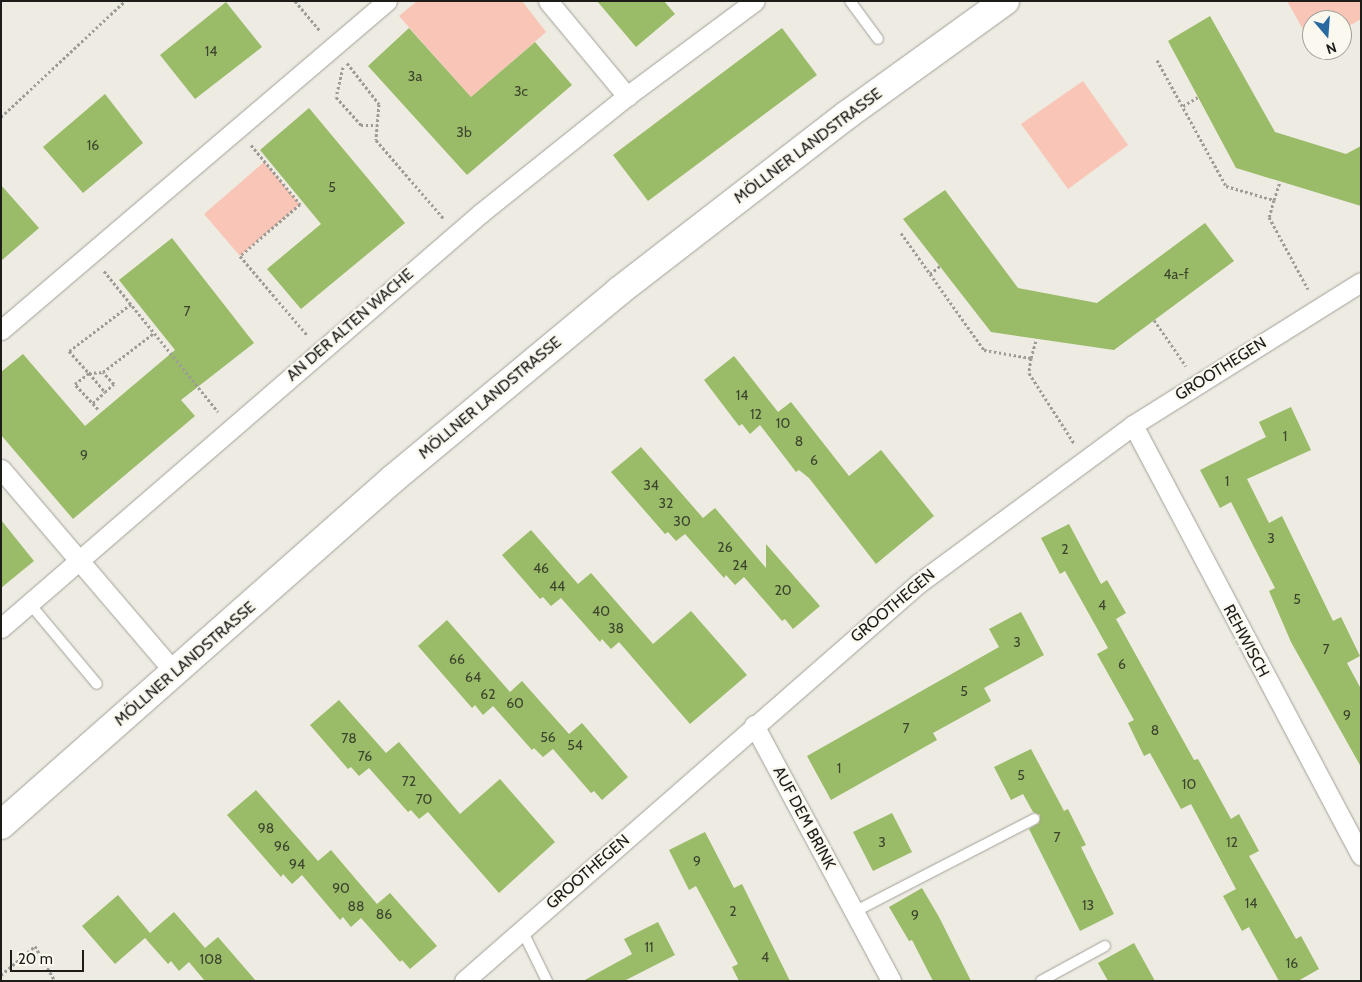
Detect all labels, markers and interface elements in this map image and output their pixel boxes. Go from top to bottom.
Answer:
north arrow [1302,10,1352,60]
text: N [1324,38,1339,58]
house number: 14 [205,43,217,59]
house number: 3a [408,68,422,84]
house number: 3c [514,83,528,99]
street label: MÖLLNER LANDSTRASSE [730,84,886,208]
house number: 3b [456,124,472,140]
house number: 16 [87,137,99,153]
house number: 5 [328,179,336,195]
street label: AN DER ALTEN WACHE [283,265,417,385]
house number: 4a-f [1163,266,1189,282]
house number: 7 [183,303,191,319]
street label: MÖLLNER LANDSTRASSE [415,333,565,463]
street label: GROOTHEGEN [1172,333,1270,405]
house number: 14 [736,387,748,403]
house number: 12 [750,406,762,422]
house number: 10 [776,415,790,431]
house number: 1 [1283,428,1287,444]
house number: 8 [795,433,803,449]
house number: 9 [80,447,88,463]
house number: 6 [810,452,818,468]
house number: 1 [1225,473,1229,489]
house number: 34 [643,477,659,493]
house number: 32 [659,495,673,511]
house number: 30 [673,513,691,529]
house number: 3 [1267,530,1275,546]
house number: 26 [717,539,733,555]
house number: 2 [1061,541,1069,557]
house number: 24 [732,557,748,573]
house number: 46 [533,560,549,576]
street label: GROOTHEGEN [847,565,939,647]
house number: 44 [549,578,565,594]
house number: 20 [774,582,792,598]
house number: 5 [1293,591,1301,607]
house number: 4 [1098,597,1106,613]
street label: MÖLLNER LANDSTRASSE [111,598,259,730]
street label: REHWISCH [1219,601,1273,681]
house number: 40 [592,603,610,619]
house number: 38 [608,620,624,636]
house number: 3 [1013,634,1021,650]
house number: 7 [1322,641,1330,657]
house number: 66 [449,651,465,667]
house number: 6 [1118,656,1126,672]
house number: 64 [465,669,481,685]
house number: 5 [960,683,968,699]
house number: 62 [480,686,496,702]
house number: 60 [506,695,524,711]
house number: 9 [1343,707,1351,723]
house number: 7 [902,720,910,736]
house number: 8 [1151,722,1159,738]
house number: 56 [540,729,556,745]
house number: 78 [341,730,357,746]
house number: 54 [567,737,583,753]
house number: 76 [358,748,372,764]
house number: 1 [837,760,841,776]
street label: AUF DEM BRINK [769,763,839,873]
house number: 5 [1017,767,1025,783]
house number: 72 [402,773,416,789]
house number: 10 [1182,776,1196,792]
house number: 70 [416,791,432,807]
house number: 98 [258,820,274,836]
house number: 7 [1053,829,1061,845]
street label: GROOTHEGEN [542,831,634,913]
house number: 3 [878,834,886,850]
house number: 12 [1226,834,1238,850]
house number: 96 [274,838,290,854]
house number: 9 [693,853,701,869]
house number: 94 [289,856,305,872]
house number: 90 [332,880,350,896]
house number: 14 [1245,895,1257,911]
house number: 13 [1082,897,1094,913]
house number: 88 [348,898,364,914]
house number: 2 [729,903,737,919]
house number: 86 [376,906,392,922]
house number: 9 [911,907,919,923]
house number: 11 [644,939,654,955]
scale bar [12,940,86,972]
house number: 4 [761,949,769,965]
text: 20 m [18,950,53,968]
house number: 108 [200,951,222,967]
house number: 16 [1286,955,1298,971]

